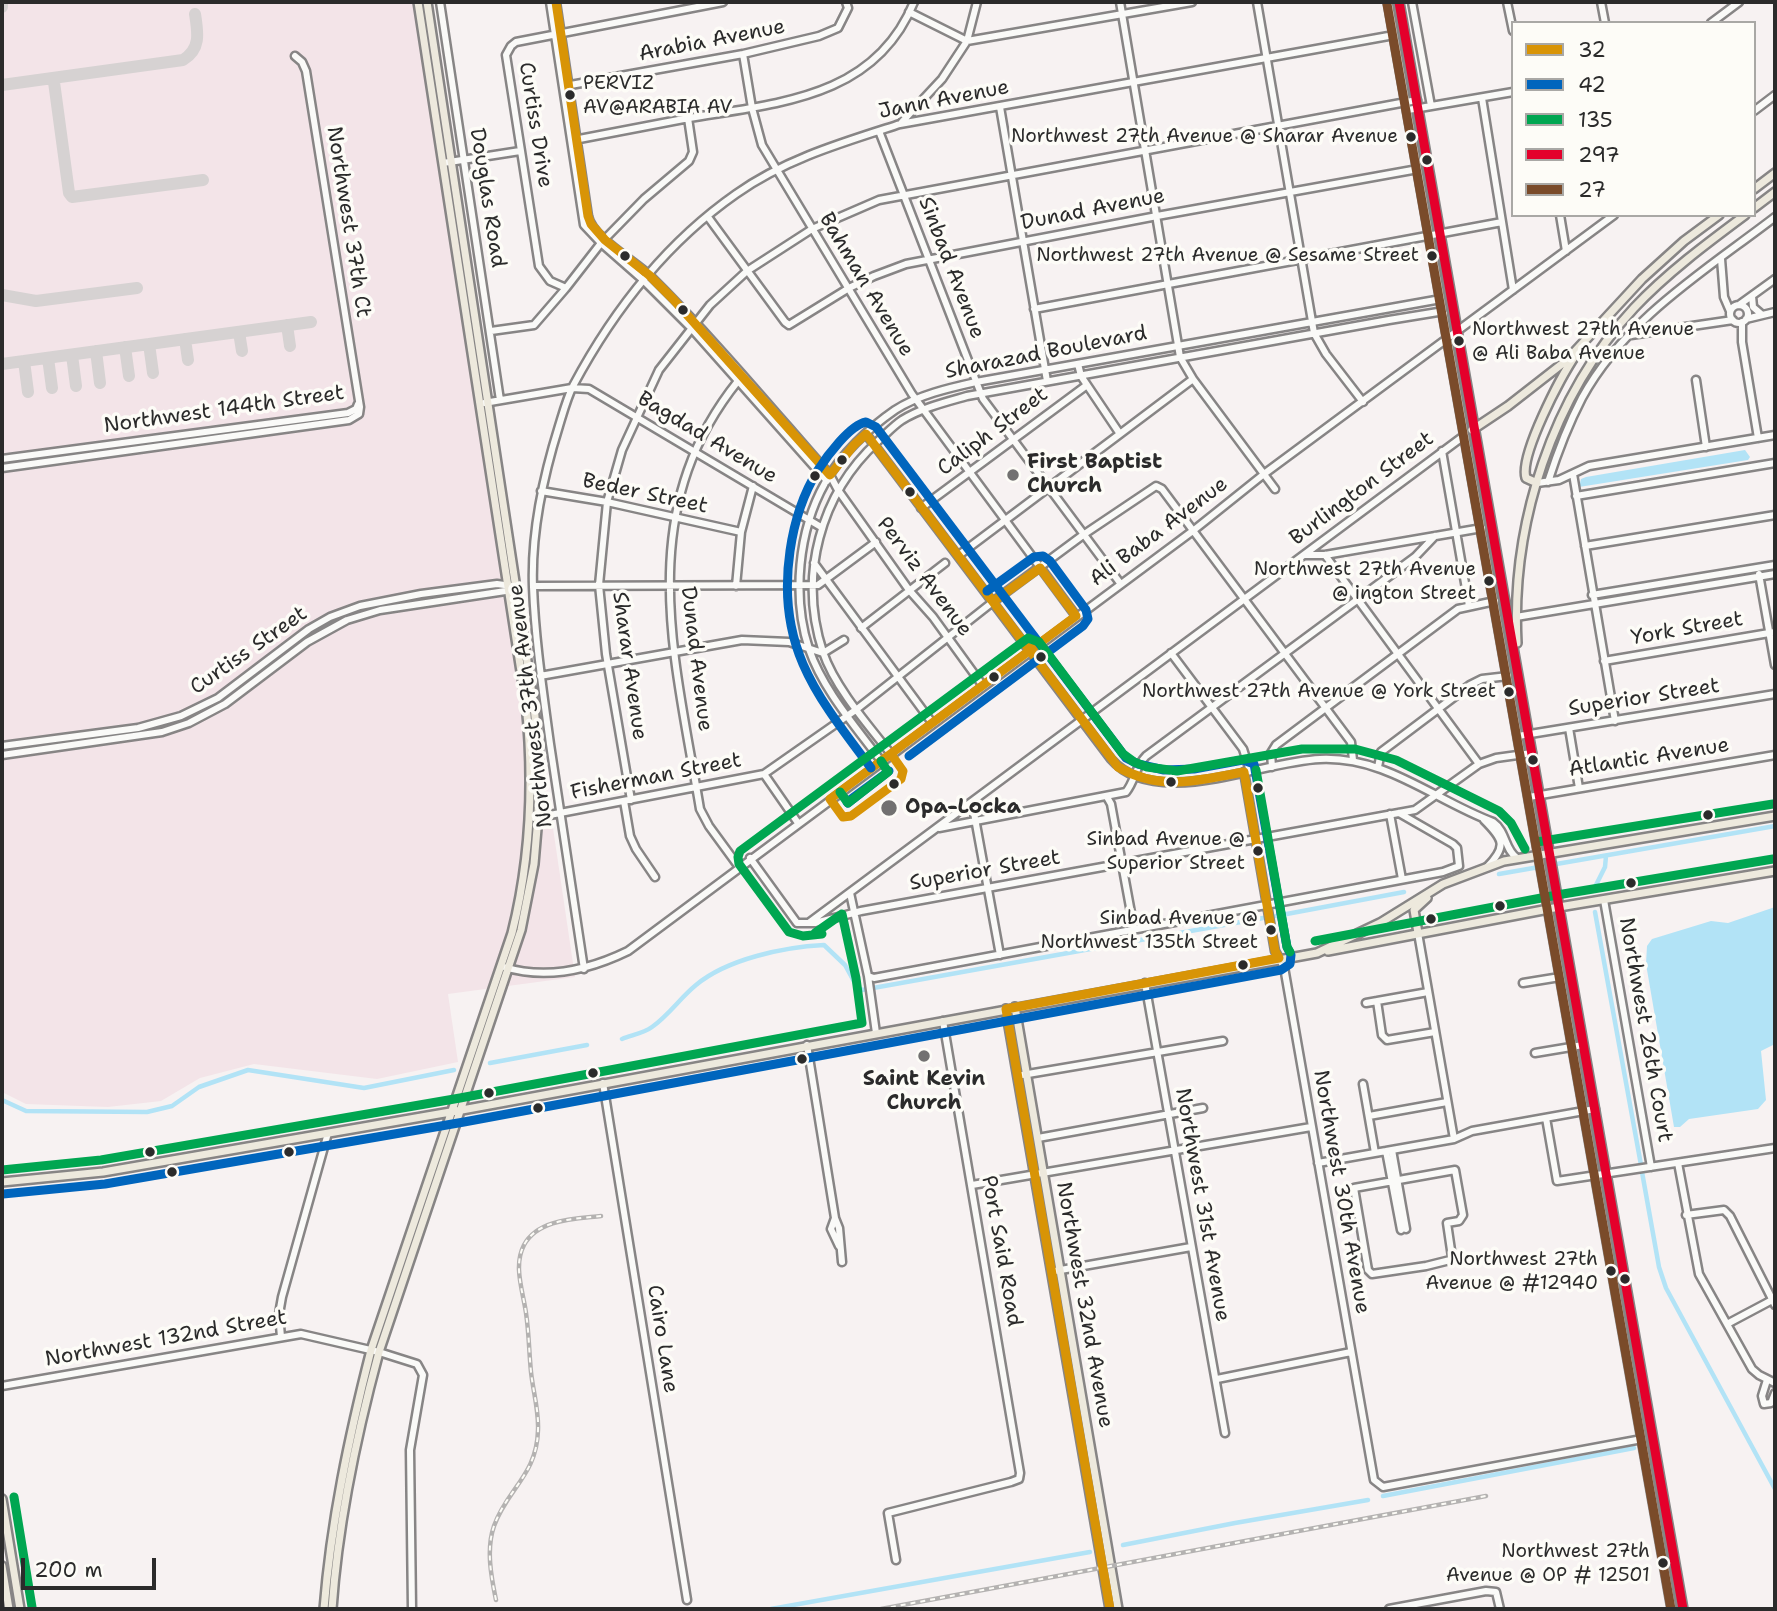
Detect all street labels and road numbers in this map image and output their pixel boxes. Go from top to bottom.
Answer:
street label: Arabia Avenue [637,14,787,68]
street label: Curtiss Drive [513,60,557,190]
street label: Jann Avenue [877,75,1011,125]
street label: Northwest 37th Ct [320,125,376,319]
street label: Douglas Road [464,126,510,270]
street label: Dunad Avenue [1019,184,1167,236]
street label: Sinbad Avenue [912,194,990,342]
street label: Bahman Avenue [813,209,919,361]
street label: Sharazad Boulevard [943,321,1149,385]
street label: Northwest 144th Street [102,381,346,439]
street label: Caliph Street [933,382,1053,482]
street label: Bagdad Avenue [633,386,781,490]
street label: Burlington Street [1285,427,1439,551]
street label: Beder Street [580,468,710,520]
street label: Ali Baba Avenue [1085,472,1233,592]
street label: Perviz Avenue [871,512,977,642]
street label: Northwest 37th Avenue [504,583,558,829]
street label: Dunad Avenue [675,585,717,733]
street label: Sharar Avenue [606,590,652,742]
street label: Curtiss Street [186,601,312,701]
street label: York Street [1629,607,1745,651]
street label: Superior Street [1567,674,1721,722]
street label: Atlantic Avenue [1567,733,1731,783]
street label: Fisherman Street [568,748,744,806]
street label: Superior Street [908,845,1062,897]
street label: Northwest 26th Court [1613,916,1677,1144]
street label: Northwest 30th Avenue [1307,1068,1375,1316]
street label: Northwest 31st Avenue [1169,1086,1235,1324]
street label: Port Said Road [975,1174,1027,1328]
street label: Northwest 32nd Avenue [1050,1180,1118,1430]
street label: Cairo Lane [641,1283,683,1395]
street label: Northwest 132nd Street [43,1305,289,1373]

